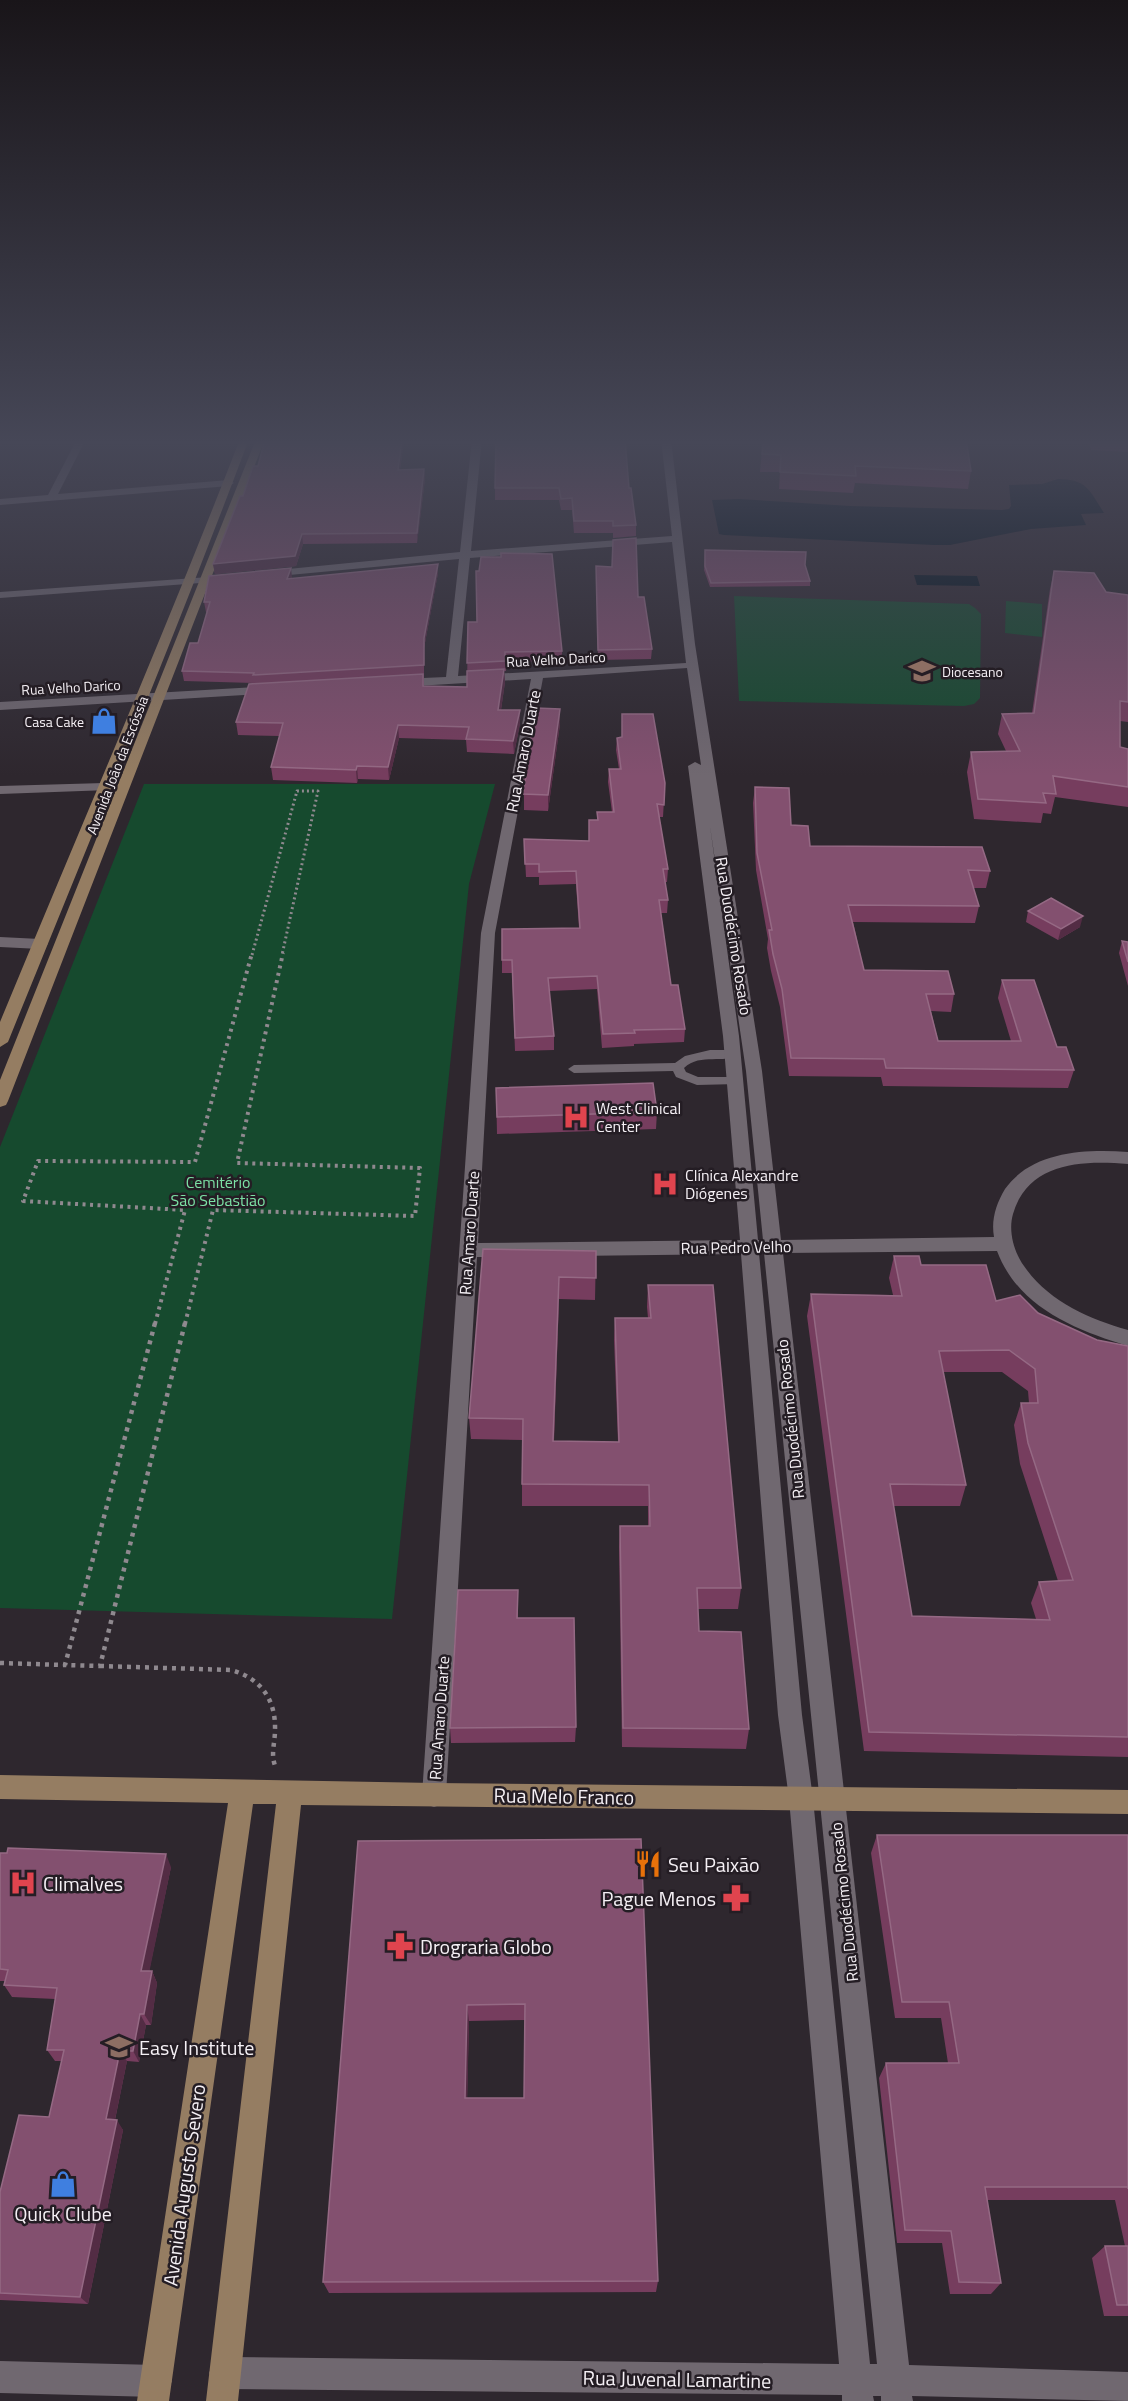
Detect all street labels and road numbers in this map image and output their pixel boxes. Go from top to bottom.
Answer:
street label: Rua Velho Darico [506,646,606,672]
street label: Rua Velho Darico [21,674,121,700]
street label: Rua Amaro Duarte [499,688,547,814]
street label: Avenida João da Escóssia [81,693,153,837]
street label: Rua Duodécimo Rosado [710,855,758,1017]
street label: Rua Amaro Duarte [453,1170,485,1296]
street label: Rua Pedro Velho [680,1234,792,1260]
street label: Rua Duodécimo Rosado [770,1338,810,1500]
street label: Rua Amaro Duarte [423,1655,455,1781]
street label: Rua Melo Franco [493,1779,635,1813]
street label: Rua Duodécimo Rosado [824,1821,864,1983]
street label: Avenida Augusto Severo [154,2082,214,2288]
street label: Rua Juvenal Lamartine [582,2362,772,2396]

